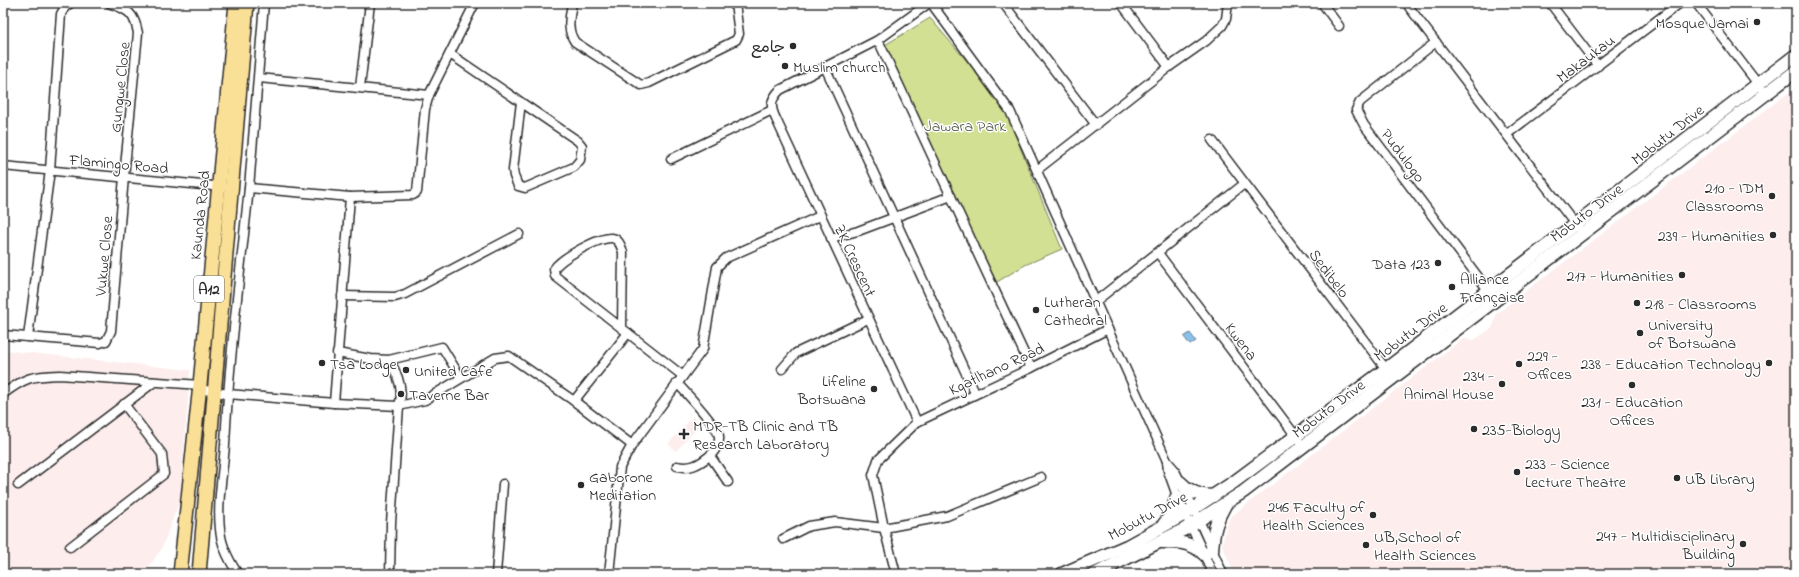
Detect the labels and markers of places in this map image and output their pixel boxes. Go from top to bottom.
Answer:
place label: Mosque Jamai [1656,12,1749,36]
marker: Mosque Jamai [1752,17,1762,27]
place label: جامع [751,36,785,60]
marker: جامع [788,41,798,51]
place label: Muslim church [793,56,885,80]
marker: Muslim church [780,61,790,71]
place label: 210 - IDM Classrooms [1685,177,1764,219]
marker: 210 - IDM Classrooms [1767,191,1777,201]
place label: 239 - Humanities [1658,225,1765,249]
marker: 239 - Humanities [1768,230,1778,240]
place label: Data 123 [1371,253,1430,277]
marker: Data 123 [1433,258,1443,268]
place label: 217 - Humanities [1567,265,1674,289]
place label: Alliance Française [1459,268,1525,310]
marker: 217 - Humanities [1677,270,1687,280]
marker: Alliance Française [1447,282,1457,292]
place label: Lutheran Cathedral [1044,291,1107,333]
place label: 218 - Classrooms [1645,293,1757,317]
marker: 218 - Classrooms [1632,298,1642,308]
marker: Lutheran Cathedral [1031,305,1041,315]
place label: University of Botswana [1648,314,1736,356]
marker: University of Botswana [1635,328,1645,338]
place label: 229 - Offices [1527,345,1572,387]
place label: Tsa Lodge [330,353,398,377]
place label: 238 - Education Technology [1581,353,1761,377]
marker: Tsa Lodge [317,358,327,368]
marker: 238 - Education Technology [1764,358,1774,368]
marker: 229 - Offices [1514,359,1524,369]
place label: United Cafe [414,360,493,384]
marker: United Cafe [401,365,411,375]
place label: 234 - Animal House [1404,365,1495,407]
place label: Lifeline Botswana [797,370,867,412]
marker: 234 - Animal House [1497,379,1507,389]
marker: 231 - Education Offices [1627,380,1637,390]
place label: Taverne Bar [409,384,489,408]
marker: Lifeline Botswana [869,384,879,394]
marker: Taverne Bar [396,389,406,399]
place label: 231 - Education Offices [1581,391,1683,433]
place label: MDR-TB Clinic and TB Research Laboratory [693,415,838,457]
place label: 235-Biology [1482,419,1560,443]
marker: 235-Biology [1469,424,1479,434]
marker: MDR-TB Clinic and TB Research Laboratory [678,428,690,440]
place label: 233 - Science Lecture Theatre [1525,453,1627,495]
place label: Gaborone Meditation [589,466,656,508]
marker: 233 - Science Lecture Theatre [1512,467,1522,477]
place label: UB Library [1685,468,1755,492]
marker: UB Library [1672,473,1682,483]
marker: Gaborone Meditation [576,480,586,490]
place label: 246 Faculty of Health Sciences [1263,496,1366,538]
marker: 246 Faculty of Health Sciences [1368,510,1378,520]
place label: 247 - Multidisciplinary Building [1596,525,1735,567]
place label: UB,School of Health Sciences [1374,526,1477,568]
marker: 247 - Multidisciplinary Building [1738,539,1748,549]
marker: UB,School of Health Sciences [1361,540,1371,550]

